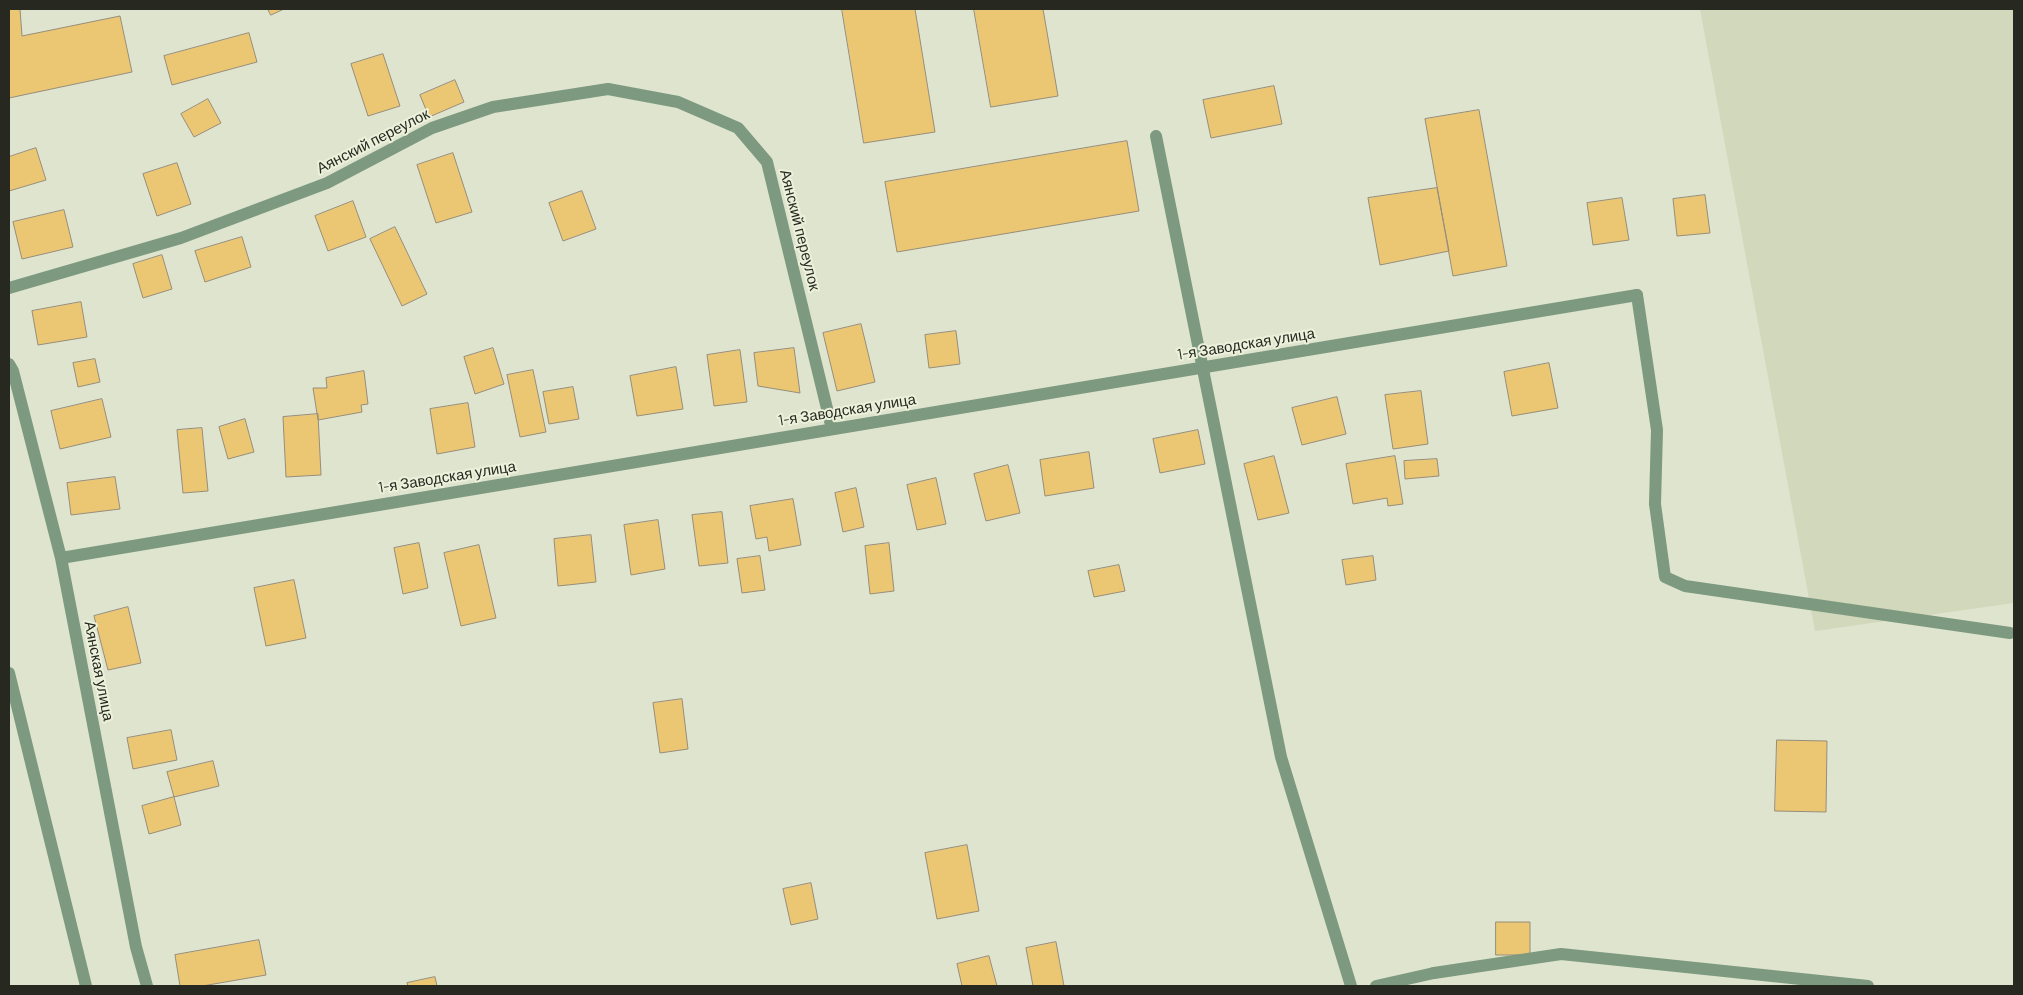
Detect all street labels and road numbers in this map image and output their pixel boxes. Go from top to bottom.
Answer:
street label: Аянский переулок [314,105,432,177]
street label: Аянский переулок [776,168,824,292]
street label: 1-я Заводская улица [1176,324,1316,364]
street label: 1-я Заводская улица [777,390,917,430]
street label: 1-я Заводская улица [377,457,517,497]
street label: Аянская улица [80,619,118,723]

